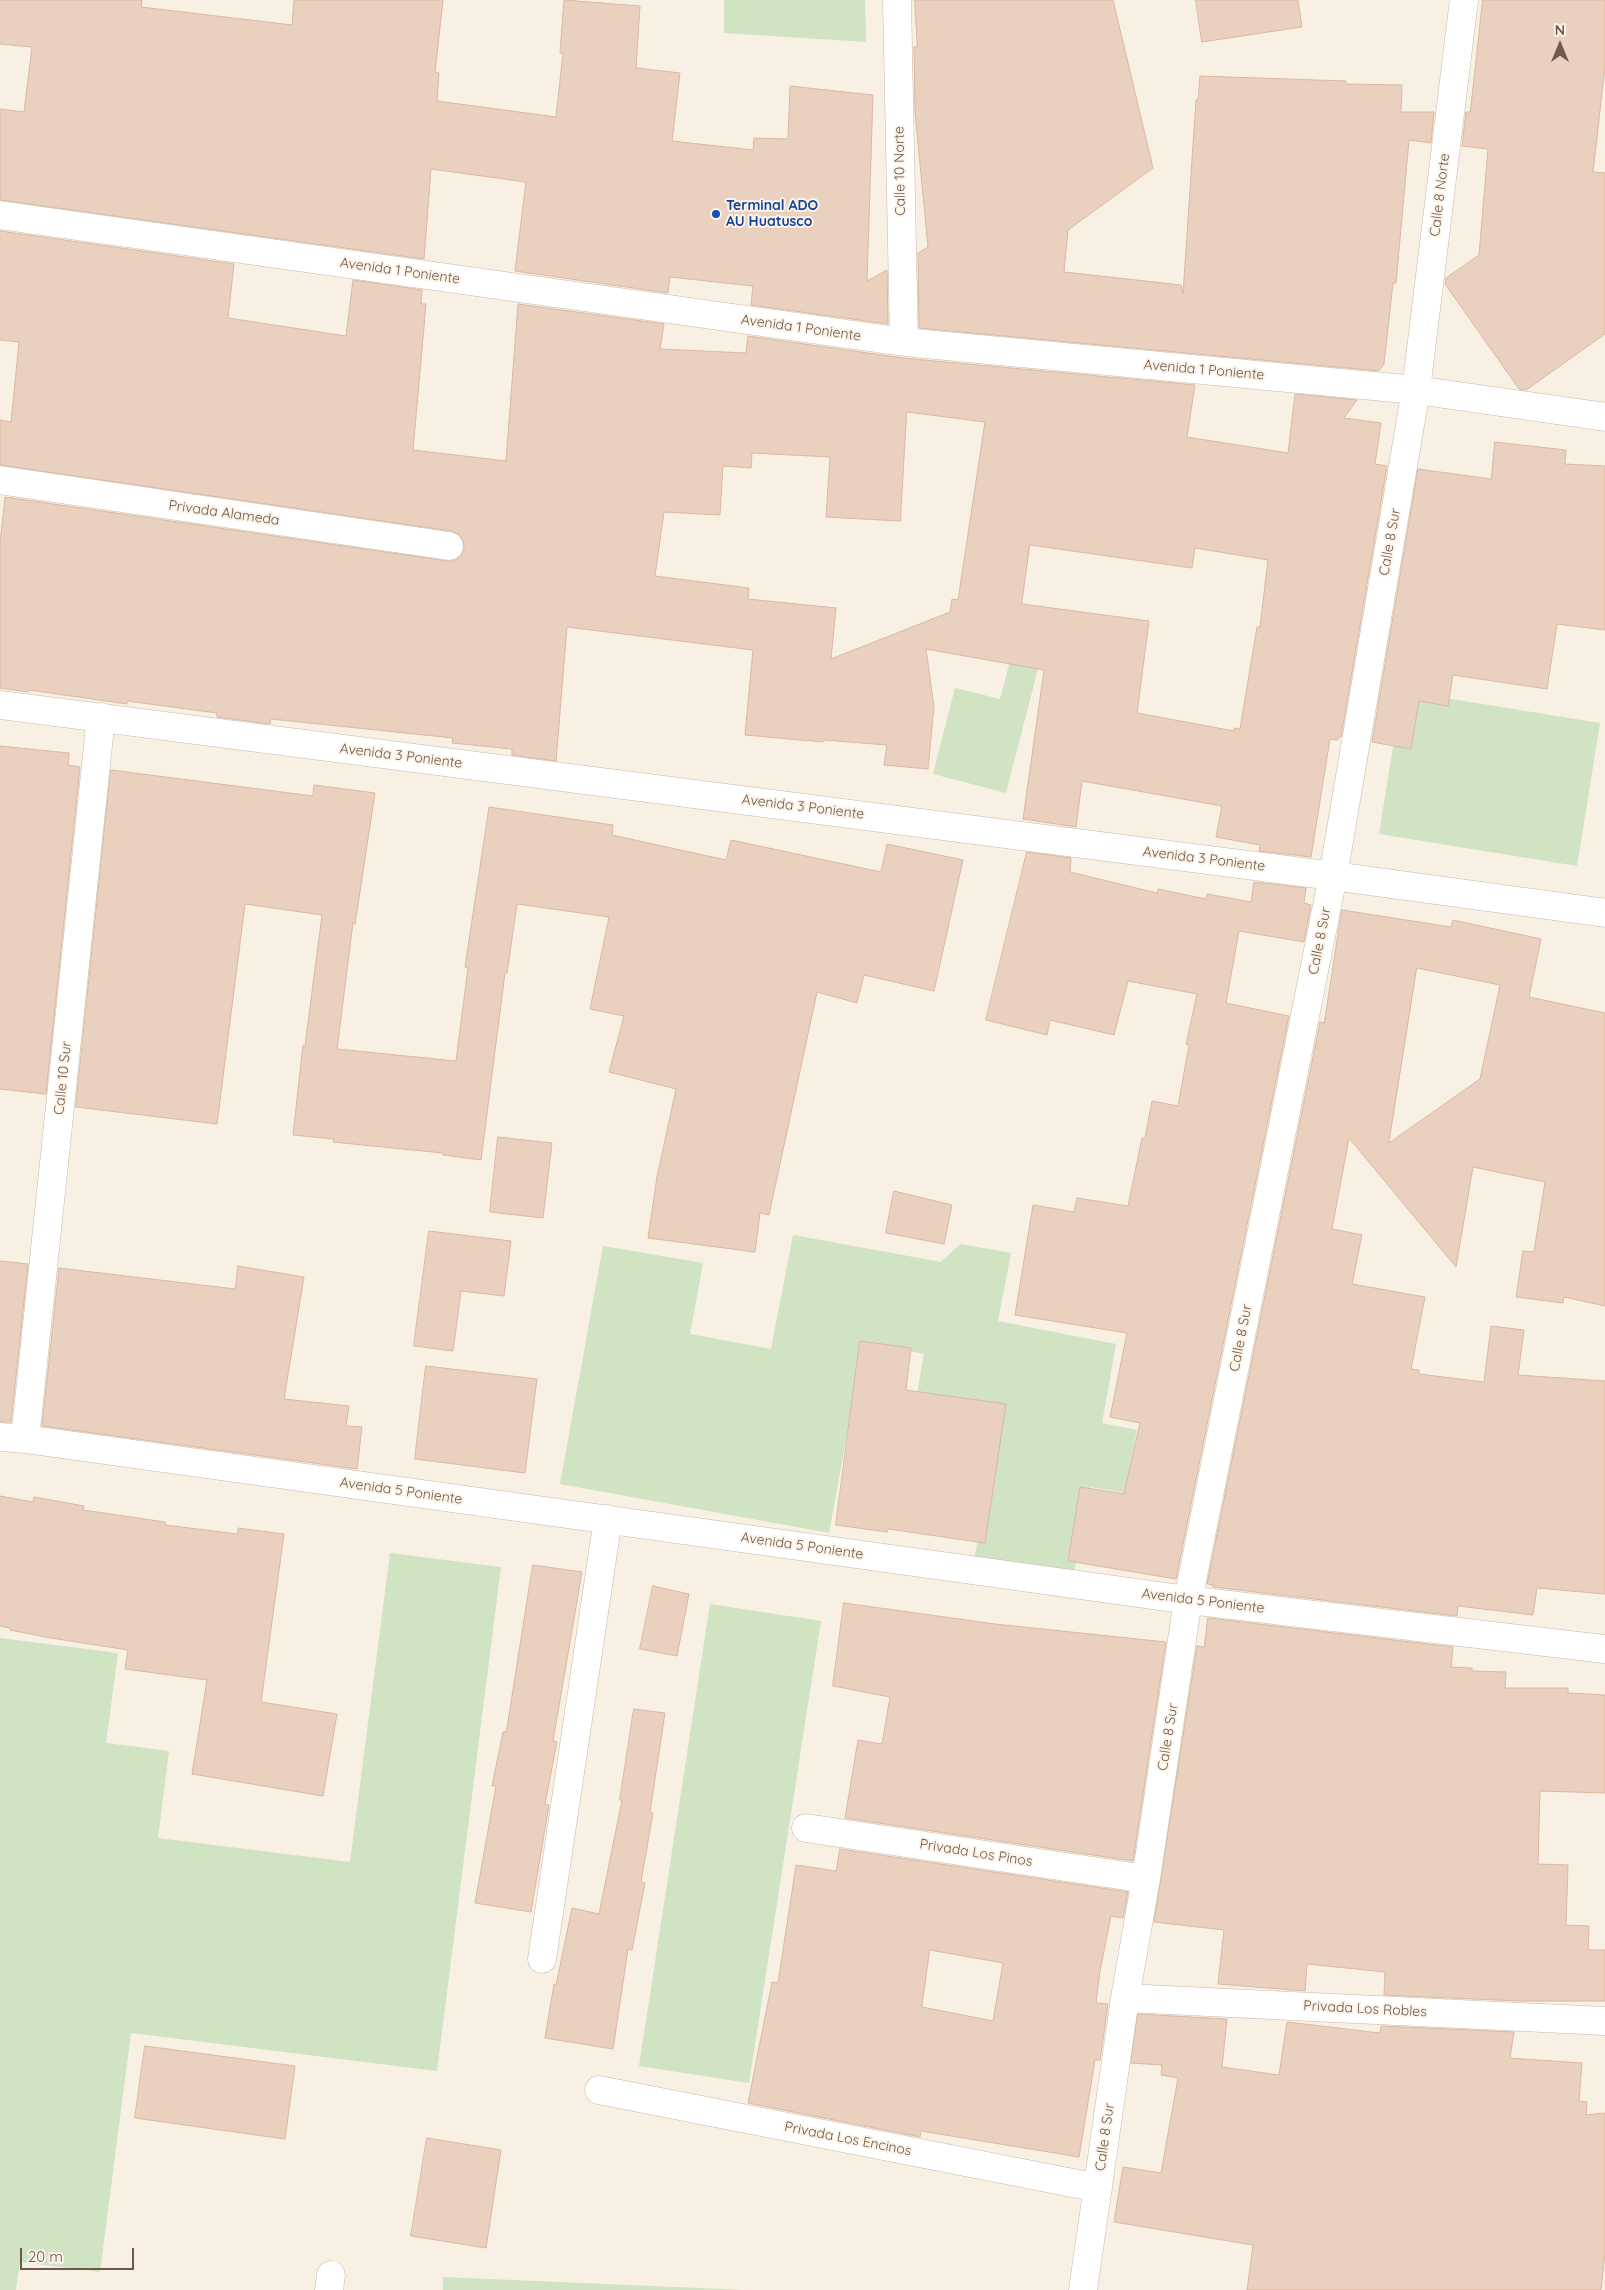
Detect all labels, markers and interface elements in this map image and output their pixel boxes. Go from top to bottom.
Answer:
north arrow [1535,20,1585,70]
text: N [1555,21,1565,39]
street label: Calle 10 Norte [891,126,909,216]
street label: Calle 8 Norte [1427,152,1453,238]
place label: Terminal ADO AU Huatusco [726,198,818,230]
marker: Terminal ADO AU Huatusco [710,208,722,220]
street label: Avenida 1 Poniente [339,254,461,288]
street label: Avenida 1 Poniente [740,311,862,345]
street label: Avenida 1 Poniente [1143,356,1265,384]
street label: Privada Alameda [167,497,281,529]
street label: Calle 8 Sur [1376,507,1404,577]
street label: Avenida 3 Poniente [339,740,463,772]
street label: Avenida 3 Poniente [741,791,865,823]
street label: Avenida 3 Poniente [1142,843,1266,875]
street label: Calle 8 Sur [1305,906,1335,976]
street label: Calle 10 Sur [51,1040,75,1116]
street label: Calle 8 Sur [1226,1303,1256,1373]
street label: Avenida 5 Poniente [339,1474,463,1508]
street label: Avenida 5 Poniente [740,1529,864,1563]
street label: Avenida 5 Poniente [1141,1585,1265,1617]
street label: Calle 8 Sur [1154,1702,1182,1772]
street label: Privada Los Pinos [918,1836,1034,1870]
street label: Privada Los Robles [1303,1997,1427,2021]
street label: Calle 8 Sur [1092,2102,1118,2172]
street label: Privada Los Encinos [783,2118,913,2160]
scale bar [22,2238,136,2270]
text: 20 m [28,2247,63,2266]

